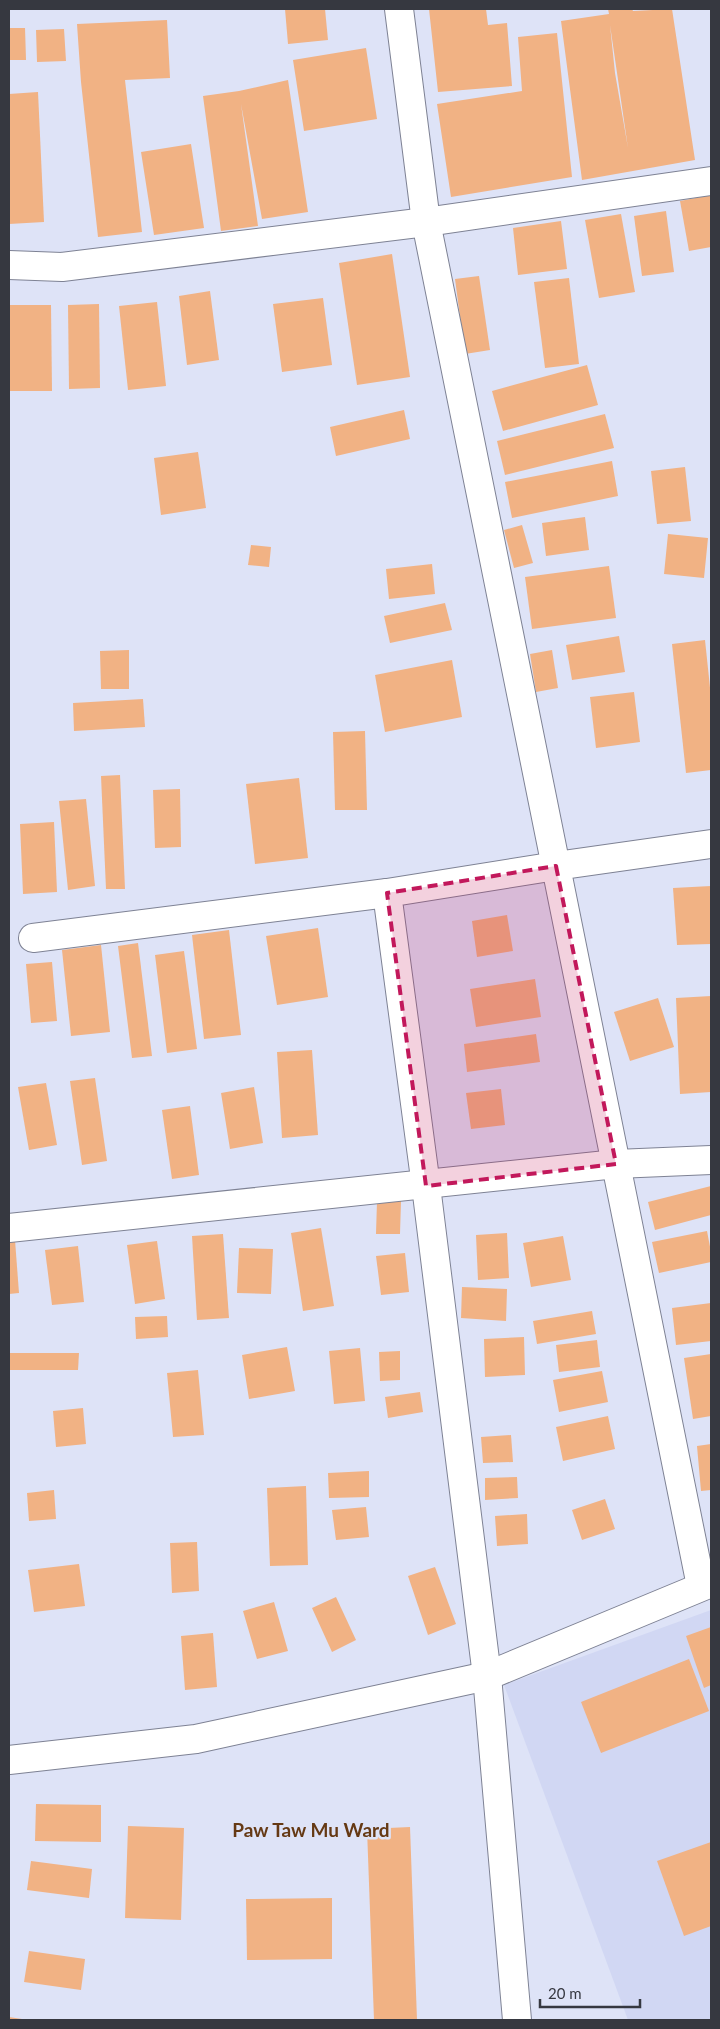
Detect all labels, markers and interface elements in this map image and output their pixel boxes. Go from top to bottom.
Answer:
district label: Paw Taw Mu Ward [232,1818,390,1841]
scale bar [540,1976,640,2008]
text: 20 m [548,1984,582,2002]

